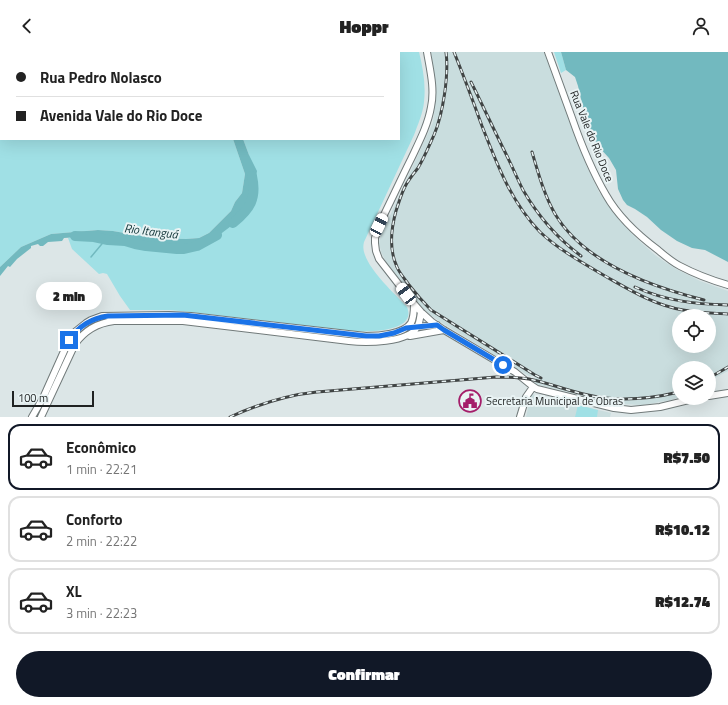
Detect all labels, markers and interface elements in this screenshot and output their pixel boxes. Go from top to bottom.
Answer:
text: Hoppr [339,13,389,40]
icon: back [16,15,38,37]
icon: person [690,15,712,37]
text: Rua Pedro Nolasco [40,66,162,89]
street label: Rua Vale do Rio Doce [566,88,618,185]
text: Avenida Vale do Rio Doce [40,104,202,127]
car [368,212,390,238]
water label: Rio Itanguá [123,218,180,244]
car [394,281,418,307]
callout: 2 min [36,282,102,310]
text: 2 min [53,286,85,306]
map controls [672,309,716,405]
button: locate [672,309,716,353]
route end [60,331,78,349]
route start [494,356,512,374]
button: layers [672,361,716,405]
public building icon: Secretaria Municipal de Obras [457,388,483,414]
scale bar [12,389,94,408]
text: 100 m [18,390,48,406]
place label: Secretaria Municipal de Obras [486,393,623,409]
text: Econômico [66,436,136,459]
icon: car [18,439,54,475]
text: R$7.50 [664,446,710,469]
text: 1 min · 22:21 [66,459,137,479]
text: Conforto [66,508,123,531]
icon: car [18,511,54,547]
text: R$10.12 [655,518,710,541]
text: 2 min · 22:22 [66,531,137,551]
text: XL [66,580,82,603]
icon: car [18,583,54,619]
text: R$12.74 [655,590,710,613]
text: 3 min · 22:23 [66,603,137,623]
button: Confirmar [16,651,712,697]

